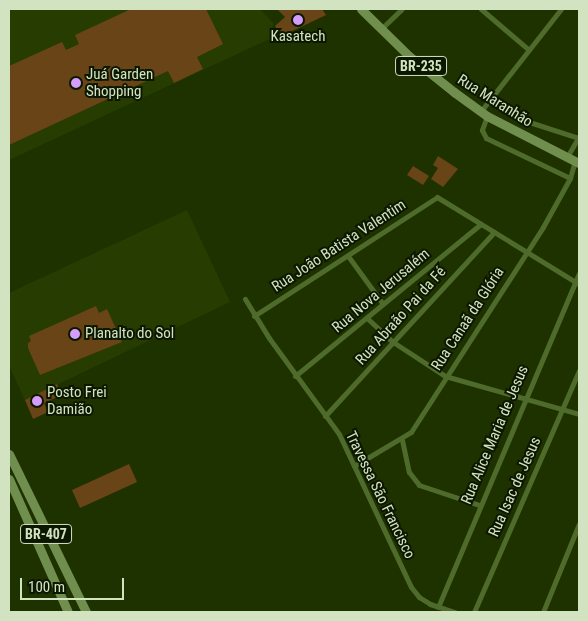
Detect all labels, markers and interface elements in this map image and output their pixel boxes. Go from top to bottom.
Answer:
marker: Kasatech [292,14,304,26]
place label: Kasatech [270,28,326,46]
road number: BR-235 [395,54,447,78]
place label: Juá Garden Shopping [86,65,153,100]
street label: Rua Maranhão [454,71,536,131]
marker: Juá Garden Shopping [70,77,82,89]
street label: Rua João Batista Valentim [269,196,409,296]
street label: Rua Nova Jerusalém [329,245,433,337]
street label: Rua Abraão Pai da Fé [352,263,450,369]
street label: Rua Canaã da Glória [428,264,508,374]
place label: Planalto do Sol [85,325,174,343]
marker: Planalto do Sol [69,328,81,340]
street label: Rua Alice Maria de Jesus [458,363,532,507]
place label: Posto Frei Damião [47,383,107,418]
marker: Posto Frei Damião [31,395,43,407]
street label: Travessa São Francisco [341,428,419,562]
street label: Rua Isac de Jesus [485,434,545,540]
road number: BR-407 [20,522,72,546]
scale bar [22,568,126,600]
text: 100 m [28,578,65,596]

